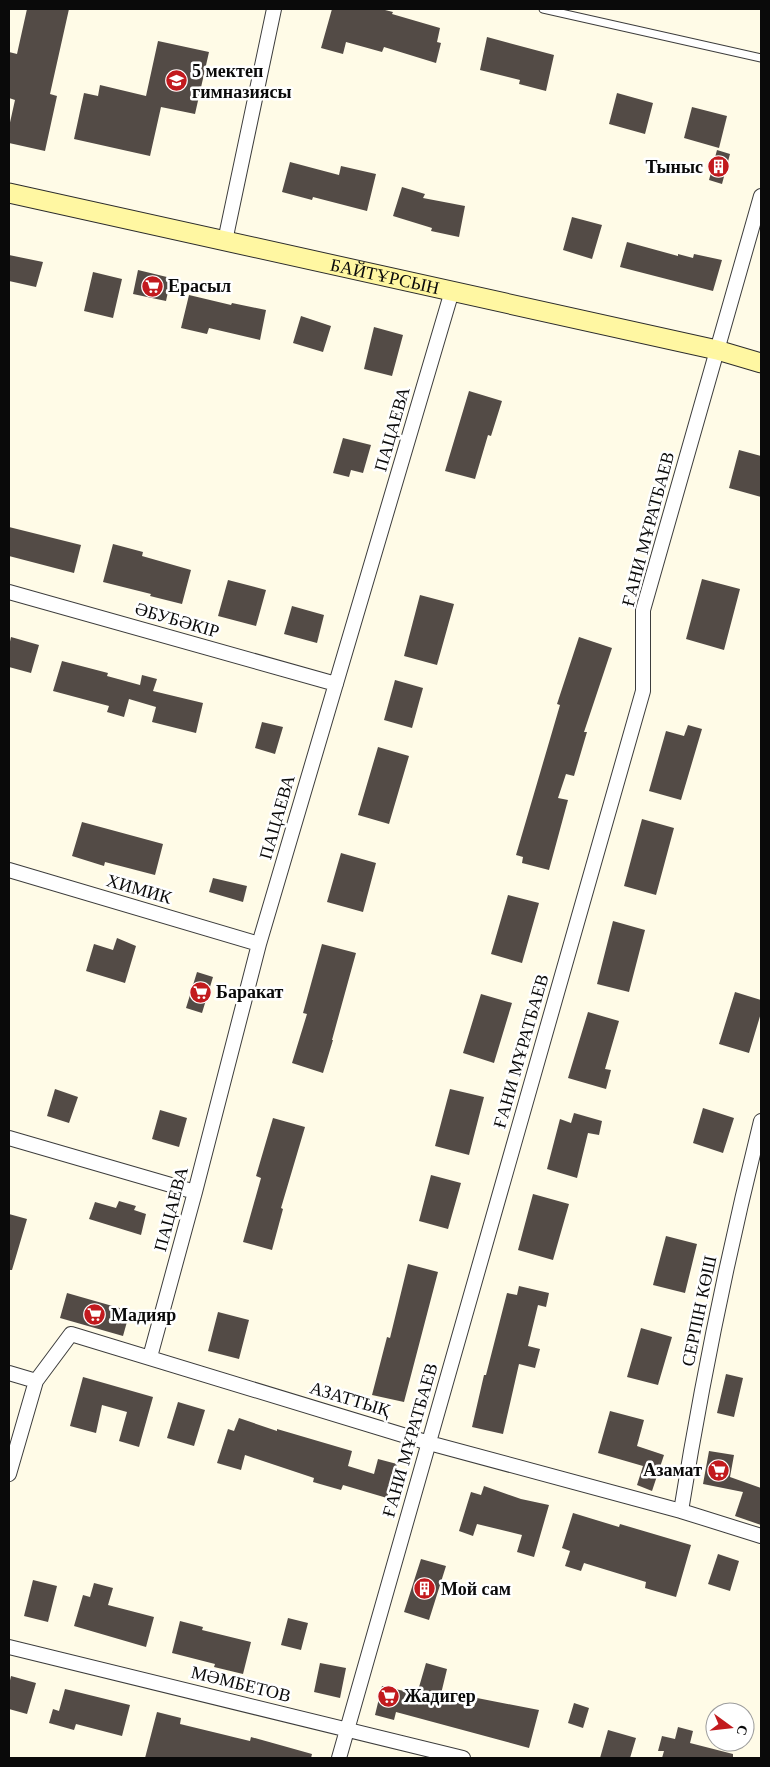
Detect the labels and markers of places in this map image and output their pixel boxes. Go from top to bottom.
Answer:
place label: 5 мектеп гимназиясы [192,61,292,102]
school or university icon: 5 мектеп гимназиясы [164,69,188,93]
building icon: Тыныс [707,155,731,179]
place label: Тыныс [645,157,703,177]
supermarket icon: Ерасыл [140,274,164,298]
place label: Ерасыл [168,276,231,296]
supermarket icon: Баракат [188,980,212,1004]
place label: Баракат [216,982,284,1002]
supermarket icon: Мадияр [83,1303,107,1327]
place label: Мадияр [111,1305,176,1325]
supermarket icon: Азамат [706,1458,730,1482]
place label: Азамат [643,1460,702,1480]
building icon: Мой сам [413,1577,437,1601]
place label: Мой сам [441,1579,511,1599]
supermarket icon: Жадигер [376,1684,400,1708]
place label: Жадигер [404,1686,476,1706]

